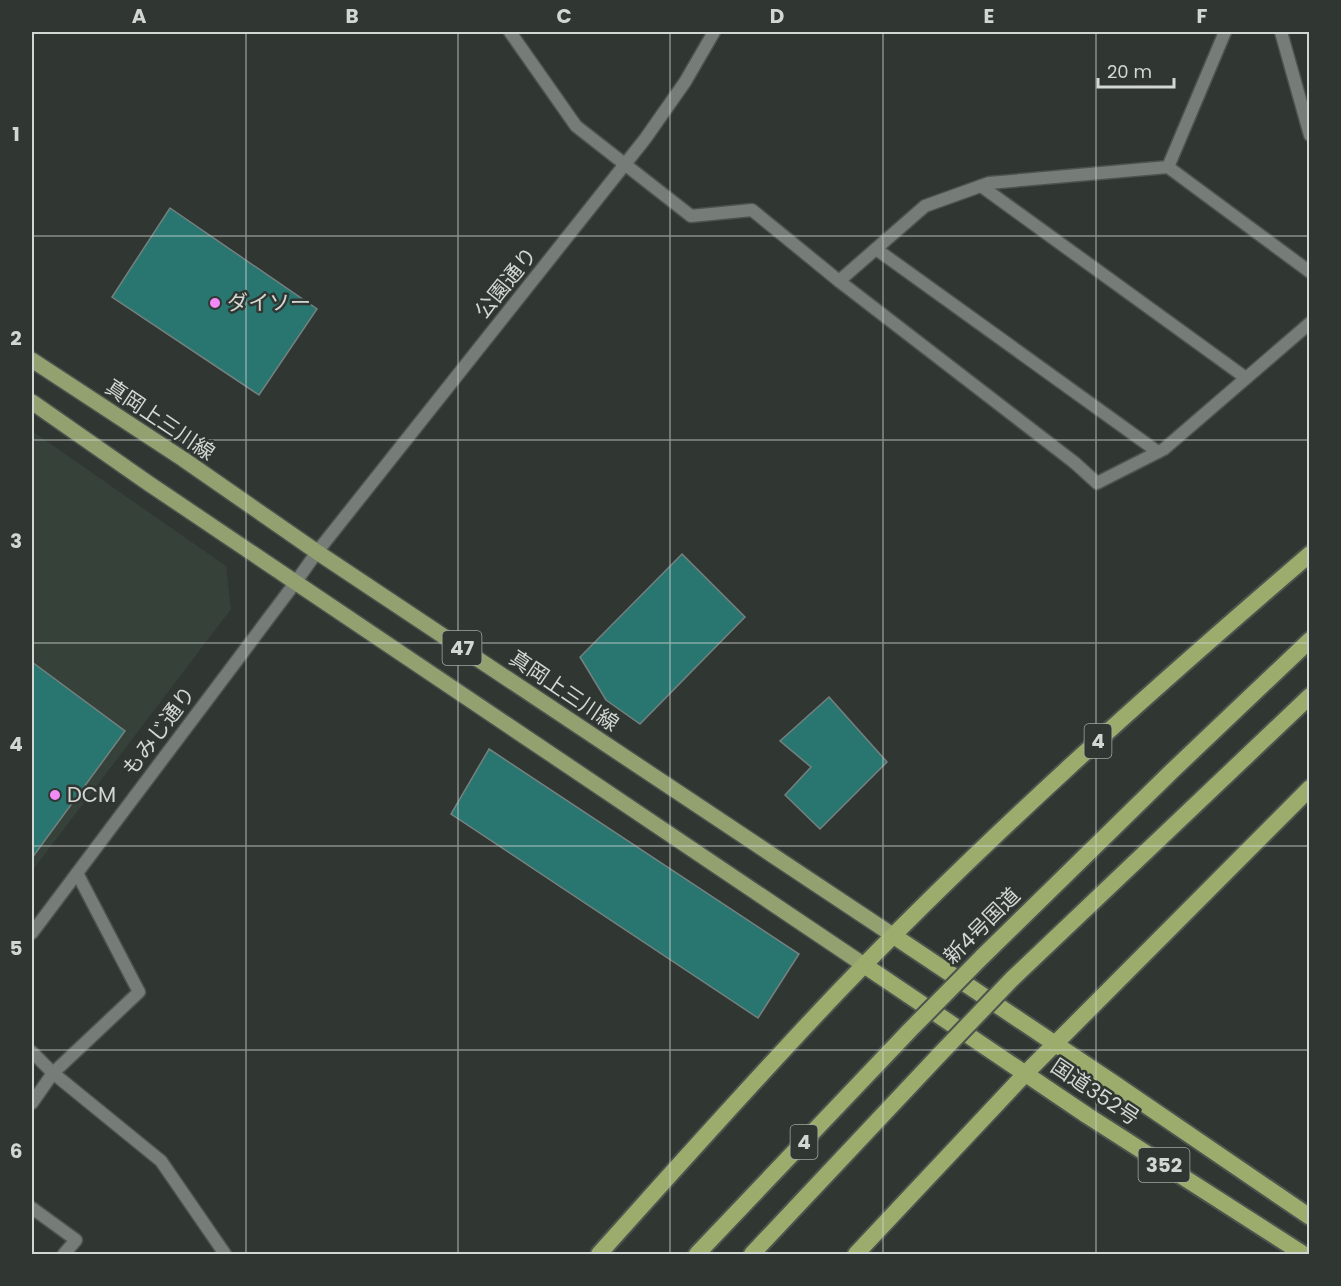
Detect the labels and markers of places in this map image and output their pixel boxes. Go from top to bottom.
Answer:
place label: ダイソー [227,288,311,317]
marker: ダイソー [208,296,222,310]
place label: DCM [67,780,116,809]
marker: DCM [48,788,62,802]

